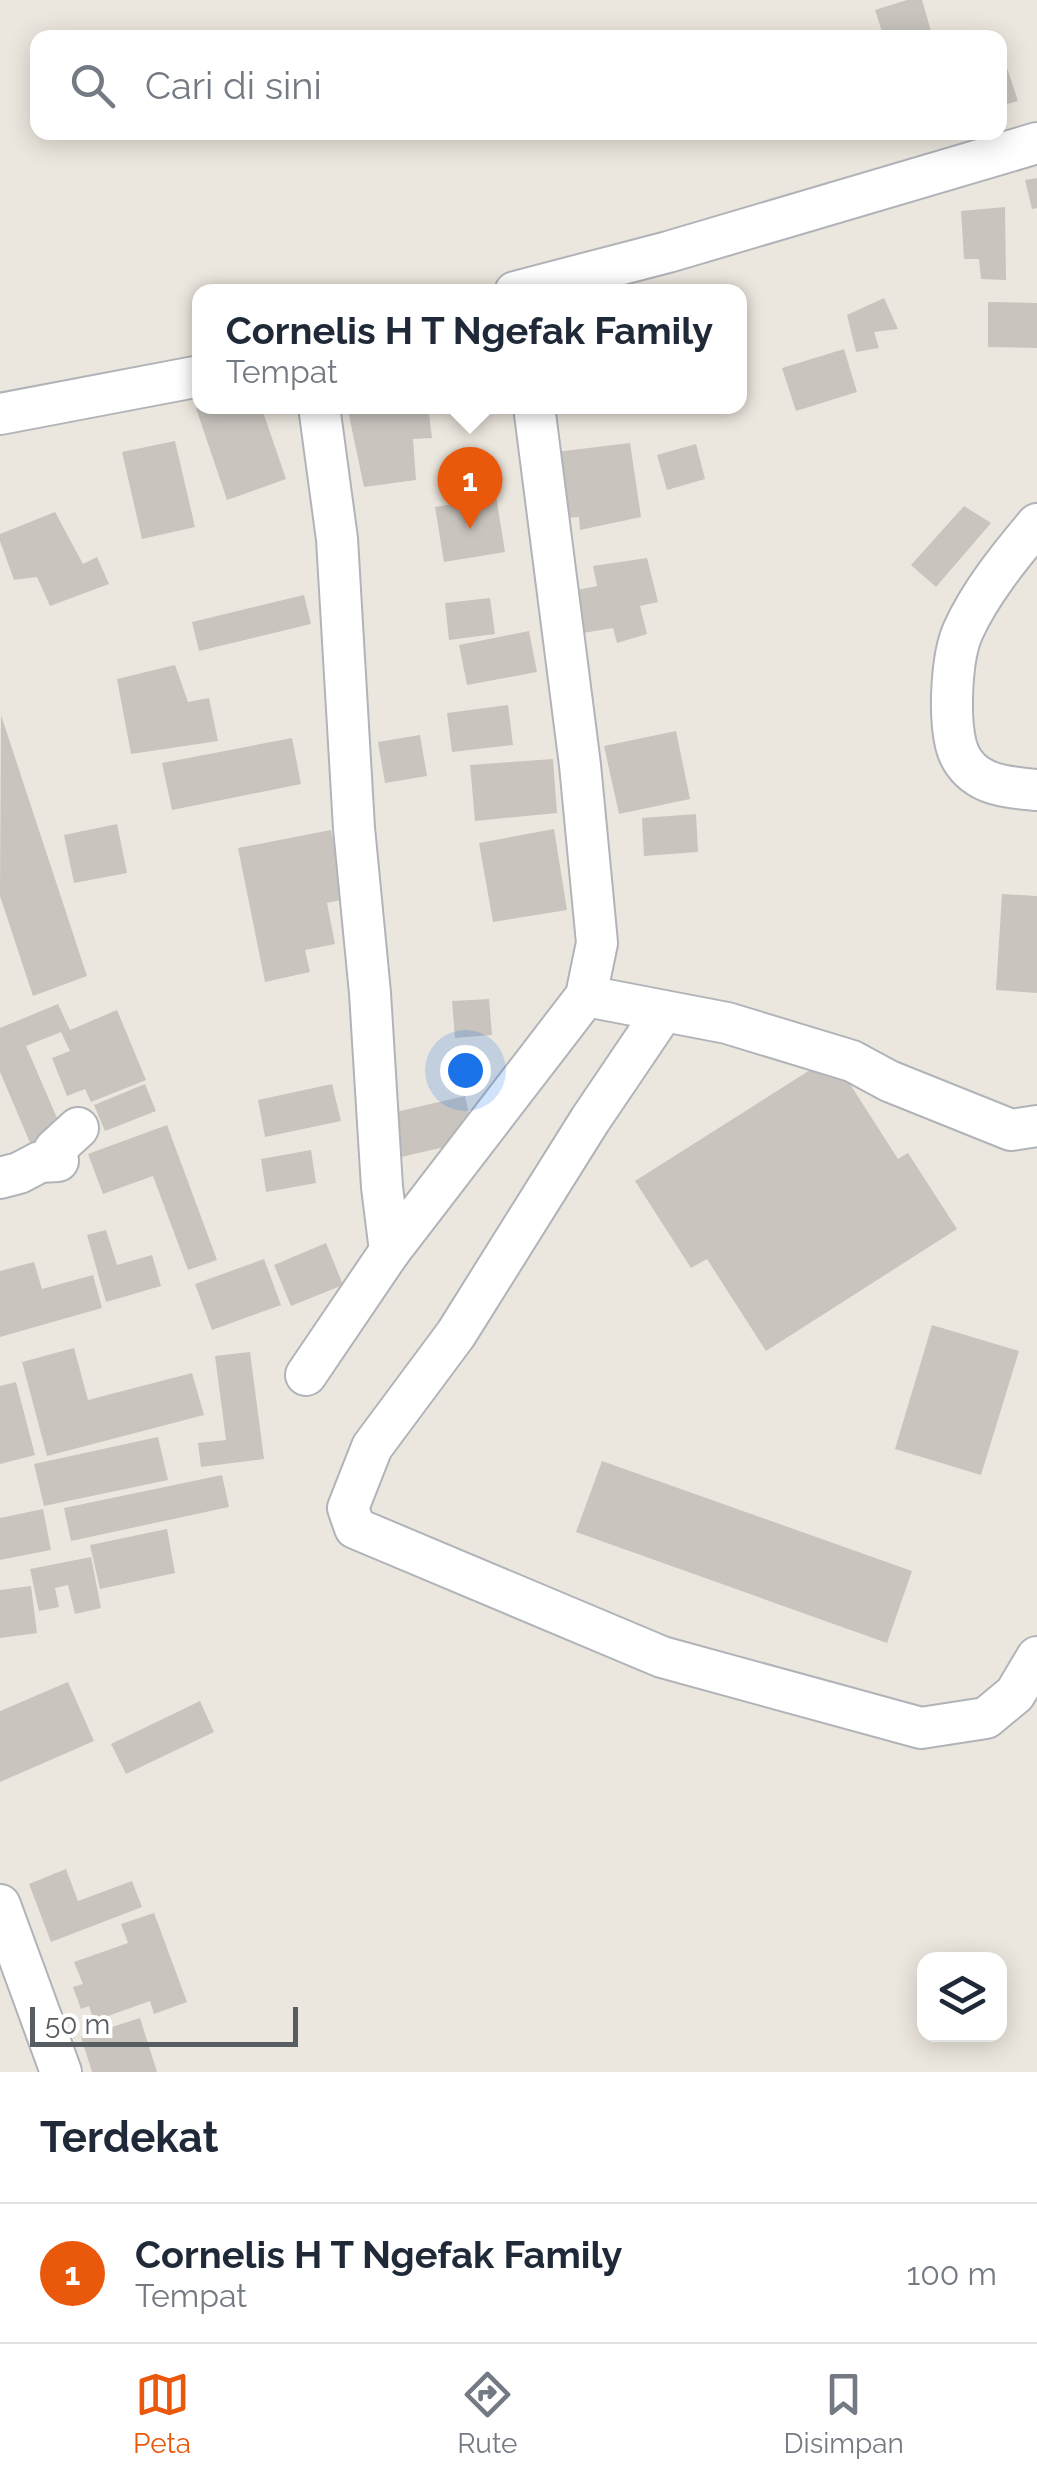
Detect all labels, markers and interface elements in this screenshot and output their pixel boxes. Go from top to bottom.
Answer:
search box [30,30,1007,140]
icon: search [65,58,120,113]
text: Cari di sini [145,63,322,108]
popup [192,284,747,414]
text: Cornelis H T Ngefak Family [226,308,713,353]
text: Tempat [226,353,338,390]
pin: 1 [438,446,502,529]
your location [440,1045,491,1096]
map controls [917,1952,1007,2042]
button: layers [917,1952,1007,2042]
scale bar [30,2002,298,2046]
text: 50 m [45,2008,110,2041]
text: Terdekat [40,2113,219,2162]
text: Cornelis H T Ngefak Family [135,2232,622,2277]
text: 1 [65,2255,80,2292]
text: 100 m [907,2255,997,2292]
text: Tempat [135,2277,247,2314]
tab: Peta [133,2367,191,2460]
tab: Rute [457,2367,517,2460]
tab: Disimpan [784,2367,904,2460]

